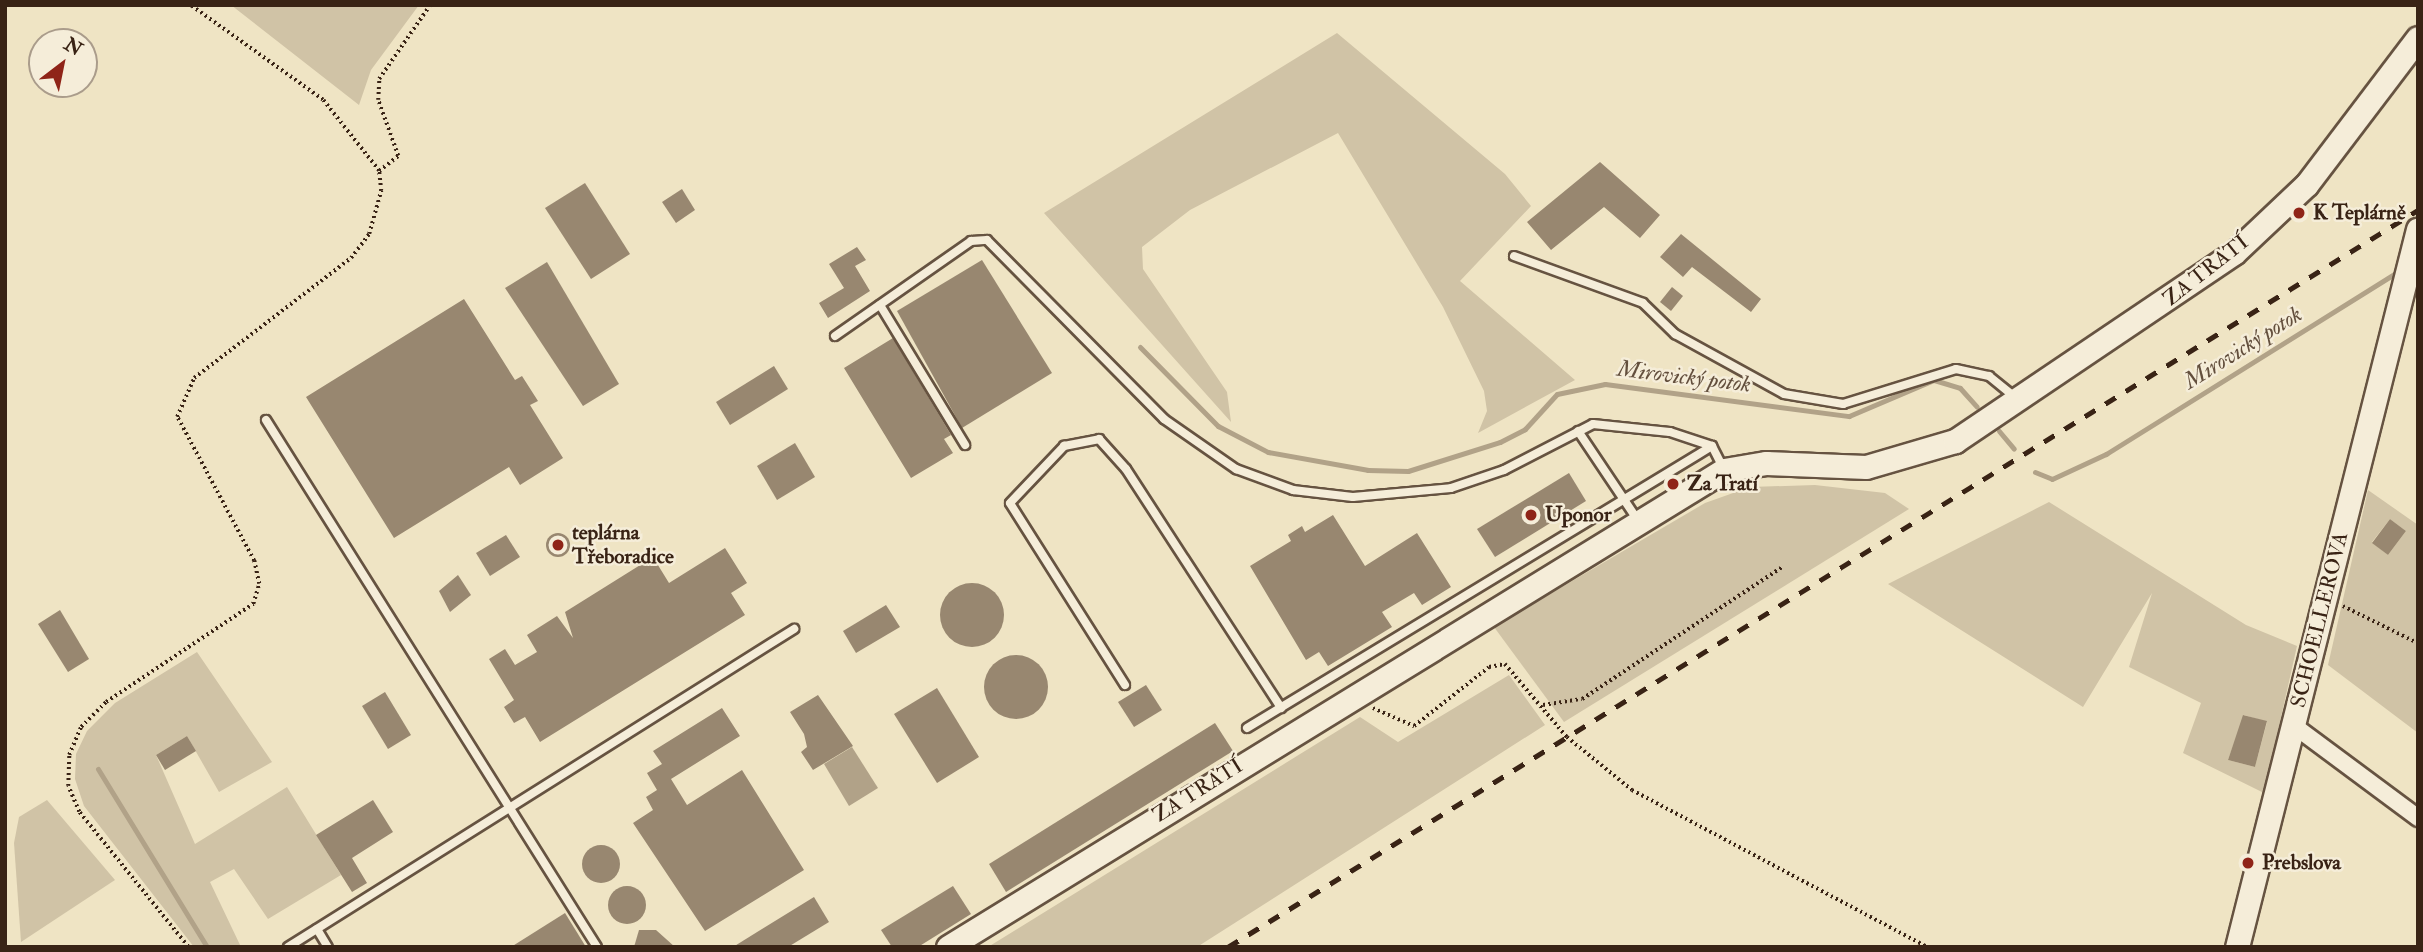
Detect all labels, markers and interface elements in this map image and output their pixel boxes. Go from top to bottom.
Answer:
north arrow [28,28,98,98]
text: N [59,32,87,62]
place label: K Teplárně [2313,200,2406,226]
marker: K Teplárně [2291,205,2307,221]
street label: ZA TRATÍ [2158,230,2254,312]
water label: Mirovický potok [2179,301,2307,395]
water label: Mirovický potok [1616,355,1752,399]
place label: Za Tratí [1687,471,1758,497]
marker: Za Tratí [1665,476,1681,492]
place label: Uponor [1545,502,1612,528]
marker: Uponor [1523,507,1539,523]
place label: teplárna Třeboradice [572,520,674,570]
street label: SCHOELLEROVA [2286,530,2354,710]
marker: teplárna Třeboradice [550,537,566,553]
street label: ZA TRATÍ [1149,754,1247,828]
place label: Prebslova [2262,850,2341,876]
marker: Prebslova [2240,855,2256,871]

